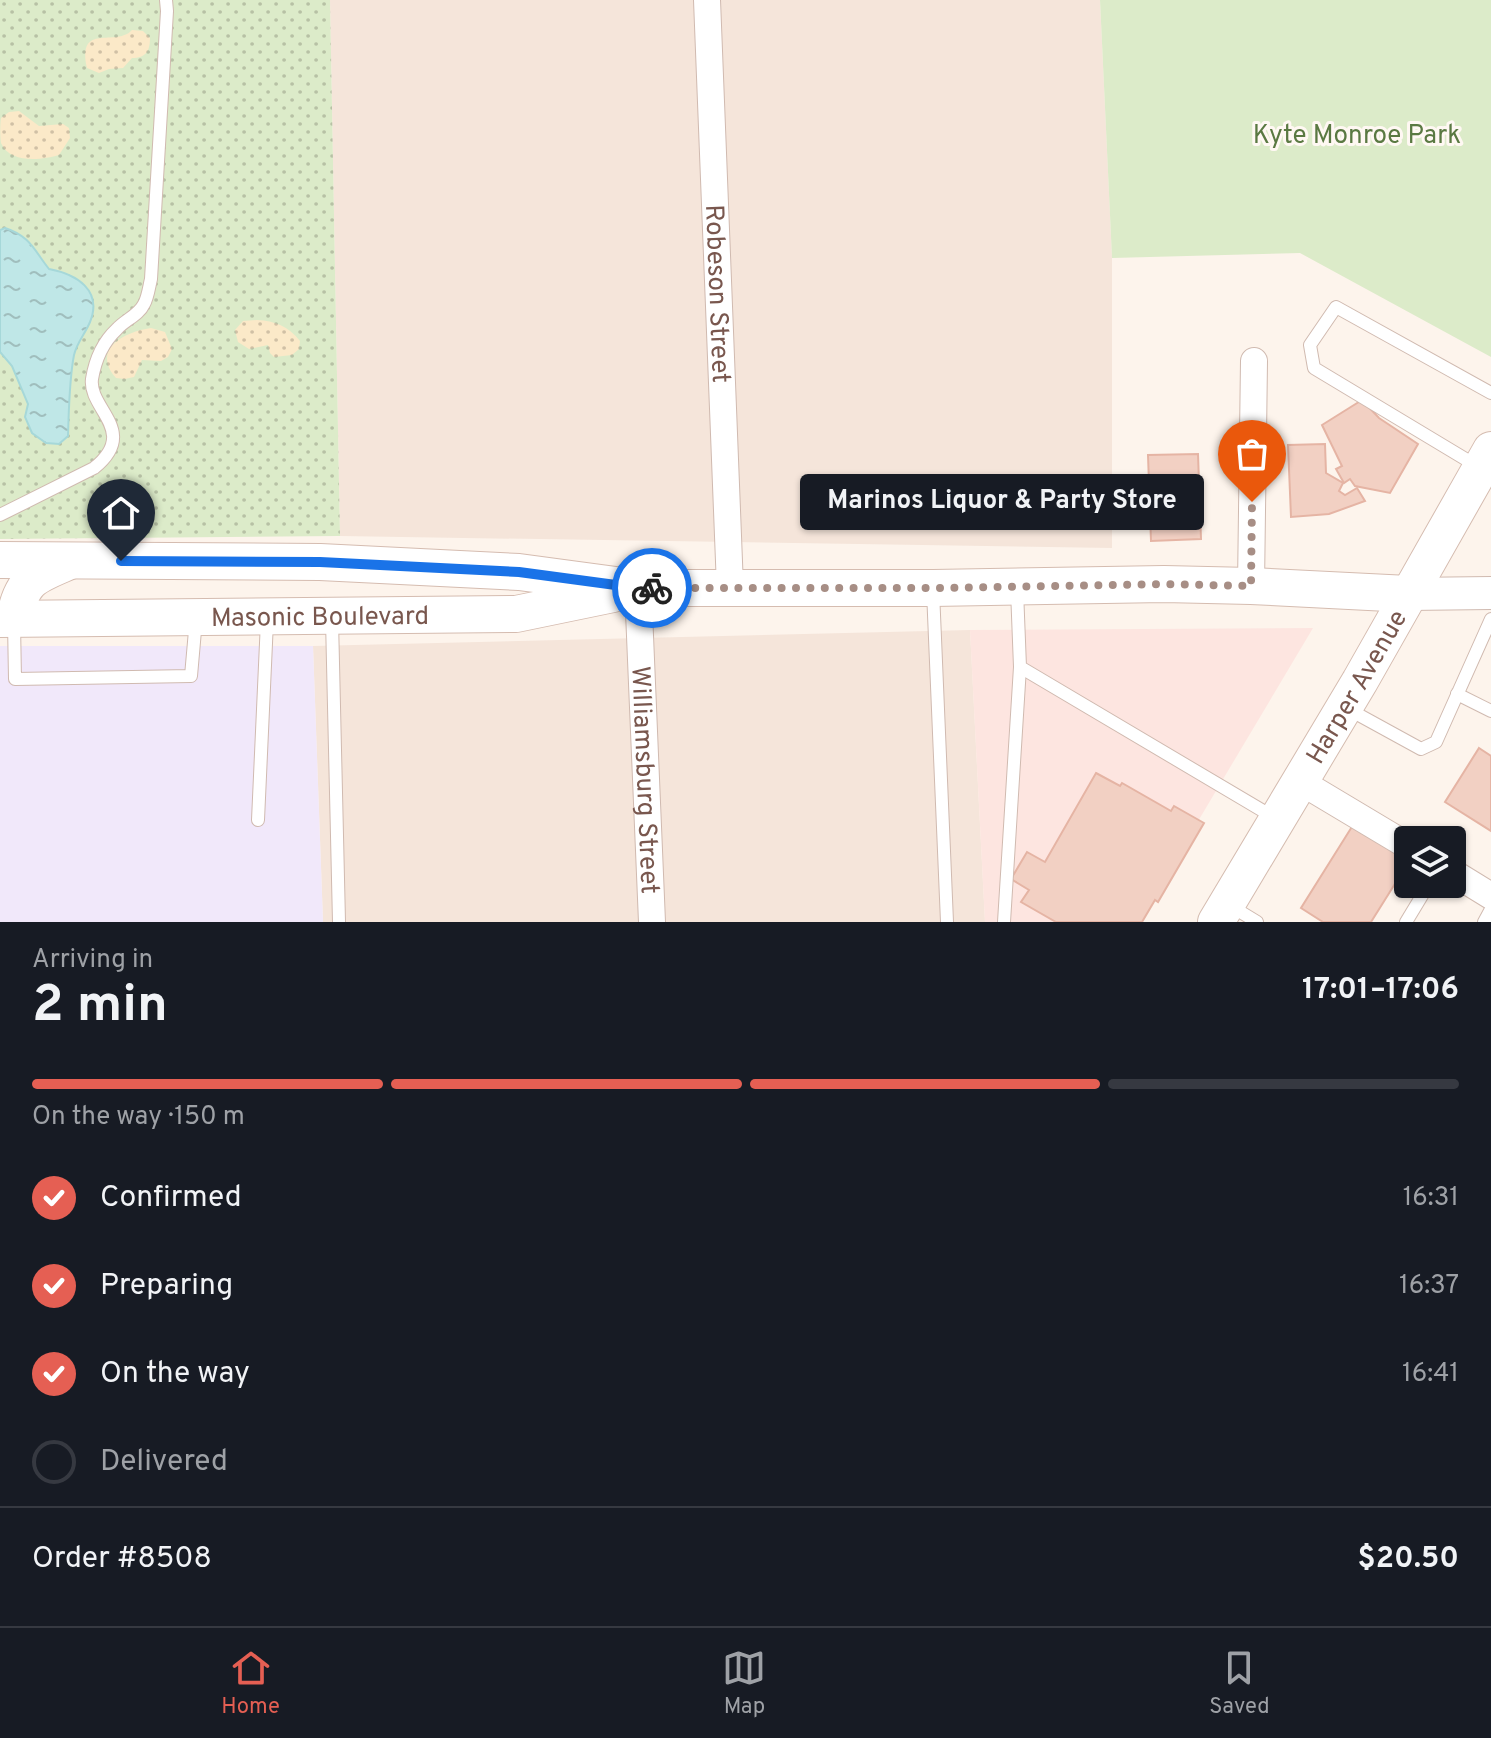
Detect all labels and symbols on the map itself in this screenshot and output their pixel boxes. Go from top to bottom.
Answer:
park label: Kyte Monroe Park [1253,120,1461,153]
street label: Robeson Street [696,204,736,384]
pin [1218,420,1286,502]
callout: Marinos Liquor & Party Store [800,474,1204,530]
pin [87,479,155,561]
courier [612,548,692,628]
street label: Masonic Boulevard [211,601,429,636]
street label: Harper Avenue [1300,605,1416,771]
street label: Williamsburg Street [622,665,665,895]

